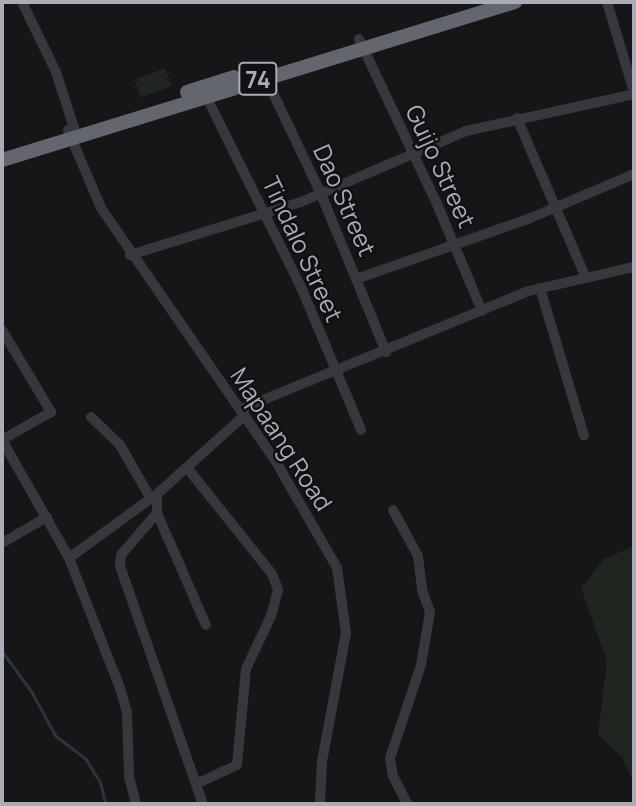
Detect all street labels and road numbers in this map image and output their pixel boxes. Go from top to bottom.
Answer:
road number: 74 [237,60,279,99]
street label: Guijo Street [400,100,482,232]
street label: Dao Street [308,140,382,260]
street label: Tindalo Street [257,172,349,326]
street label: Mapaang Road [225,362,339,516]

